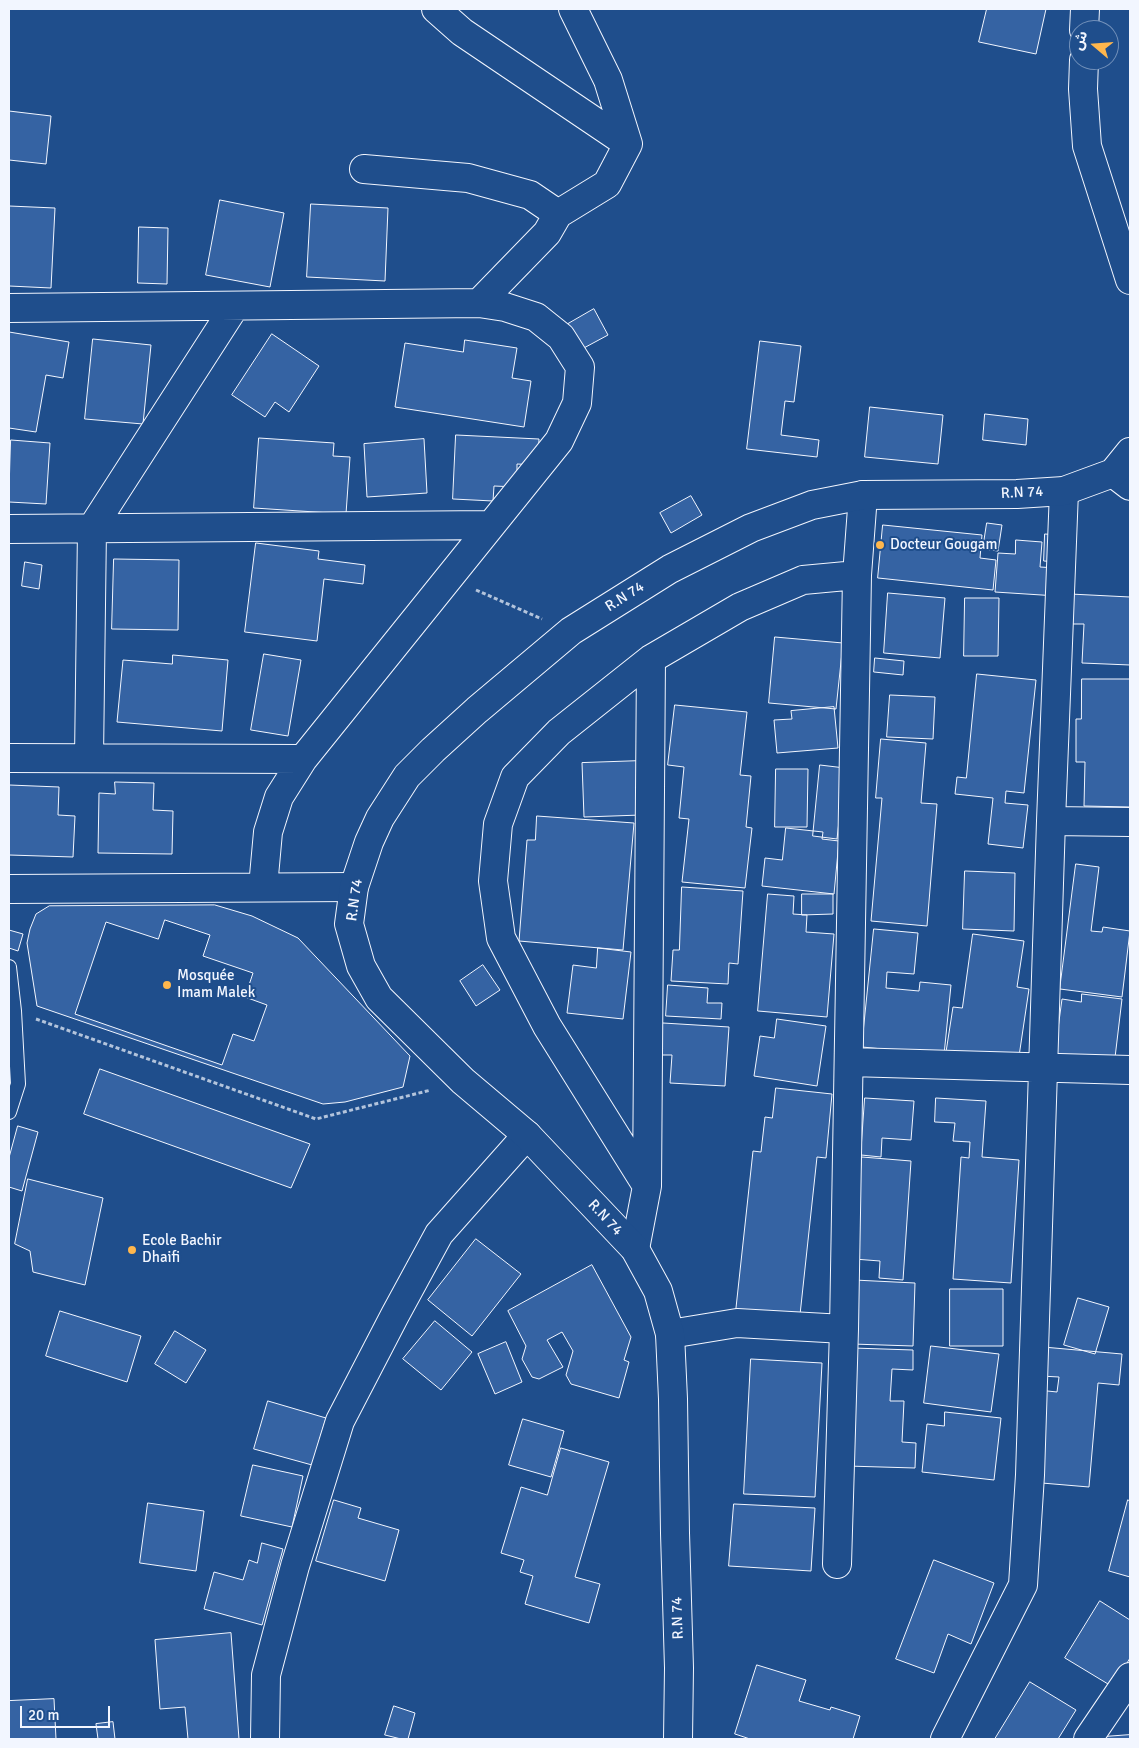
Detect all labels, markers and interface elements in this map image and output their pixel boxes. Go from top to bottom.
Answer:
north arrow [1069,20,1119,70]
text: ش [1069,29,1091,52]
street label: R.N 74 [1000,483,1044,503]
place label: Docteur Gougam [890,536,997,554]
marker: Docteur Gougam [874,539,886,551]
street label: R.N 74 [602,578,648,616]
street label: R.N 74 [343,878,367,922]
place label: Mosquée Imam Malek [177,967,255,1002]
marker: Mosquée Imam Malek [161,979,173,991]
street label: R.N 74 [584,1196,626,1240]
place label: Ecole Bachir Dhaifi [142,1232,222,1267]
marker: Ecole Bachir Dhaifi [126,1244,138,1256]
street label: R.N 74 [668,1596,688,1640]
scale bar [22,1696,112,1728]
text: 20 m [28,1706,59,1724]

